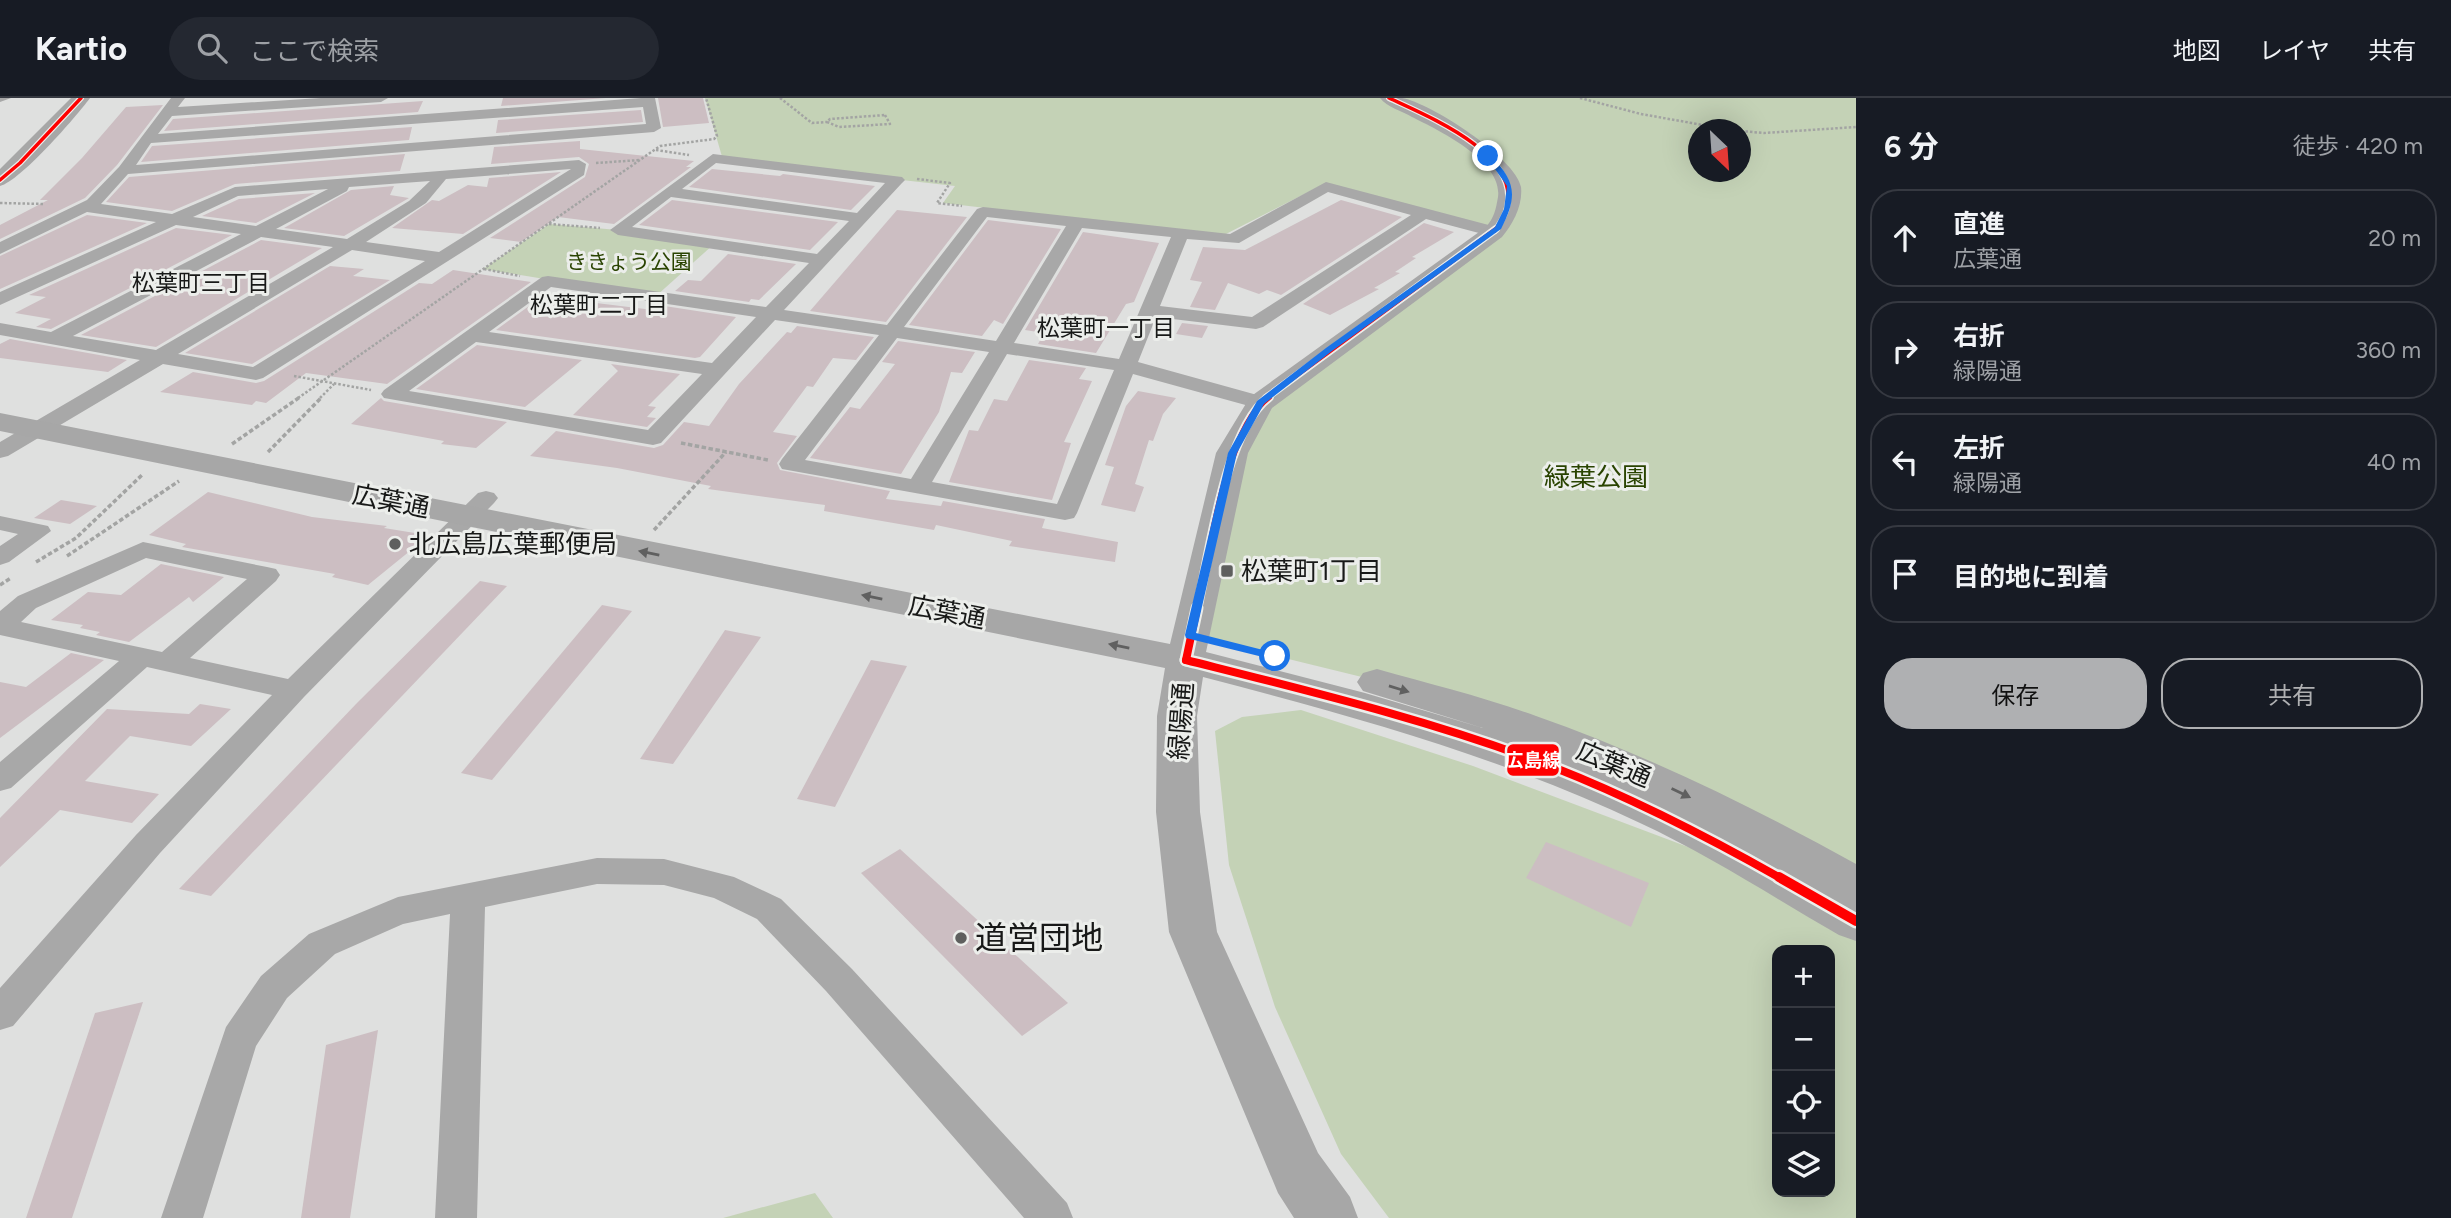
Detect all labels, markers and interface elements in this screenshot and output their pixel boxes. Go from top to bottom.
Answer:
search box [169,17,659,80]
text: Kartio [35,29,127,68]
icon: search [193,29,231,67]
text: ここで検索 [249,35,379,67]
text: 地図 [2173,36,2221,65]
text: レイヤ [2259,36,2330,65]
text: 共有 [2368,36,2416,65]
north arrow [1688,119,1751,182]
text: 6 分 [1884,128,1939,165]
text: 徒歩 · 420 m [2293,132,2423,160]
route end [1472,140,1503,171]
text: 直進 [1953,208,2005,240]
icon: ahead [1886,219,1924,257]
text: 20 m [2368,224,2421,252]
text: 広葉通 [1953,245,2022,273]
park label: ききょう公園 [566,249,692,274]
district label: 松葉町三丁目 [132,269,270,297]
district label: 松葉町二丁目 [530,291,668,319]
district label: 松葉町一丁目 [1037,314,1175,342]
text: 右折 [1953,320,2005,352]
icon: right [1886,331,1924,369]
text: 360 m [2355,336,2421,364]
text: 緑陽通 [1953,357,2022,385]
text: 左折 [1953,432,2005,464]
icon: left [1886,443,1924,481]
text: 40 m [2367,448,2421,476]
park label: 緑葉公園 [1544,461,1648,493]
text: 緑陽通 [1953,469,2022,497]
street label: 広葉通 [350,478,432,524]
place label: 北広島広葉郵便局 [409,528,617,560]
marker: 北広島広葉郵便局 [387,536,403,552]
one-way arrow [638,547,660,558]
place label: 松葉町1丁目 [1241,555,1382,587]
icon: arrive [1886,555,1924,593]
text: 目的地に到着 [1953,561,2109,593]
marker: 松葉町1丁目 [1219,563,1235,579]
street label: 広葉通 [906,589,988,635]
one-way arrow [861,591,883,602]
route start [1259,640,1290,671]
one-way arrow [1108,641,1130,652]
button: 保存 [1884,658,2147,729]
button: 共有 [2161,658,2423,729]
street label: 緑陽通 [1162,681,1200,761]
one-way arrow [1388,684,1409,694]
street label: 広葉通 [1572,734,1656,794]
line badge: 広島線 [1506,743,1560,777]
text: 広島線 [1504,749,1562,772]
one-way arrow [1671,788,1691,799]
place label: 道営団地 [975,919,1103,957]
marker: 道営団地 [953,930,969,946]
map controls [1772,945,1835,1197]
button: + [1772,945,1835,1008]
button: − [1772,1008,1835,1071]
button: locate [1772,1071,1835,1134]
button: layers [1772,1134,1835,1197]

